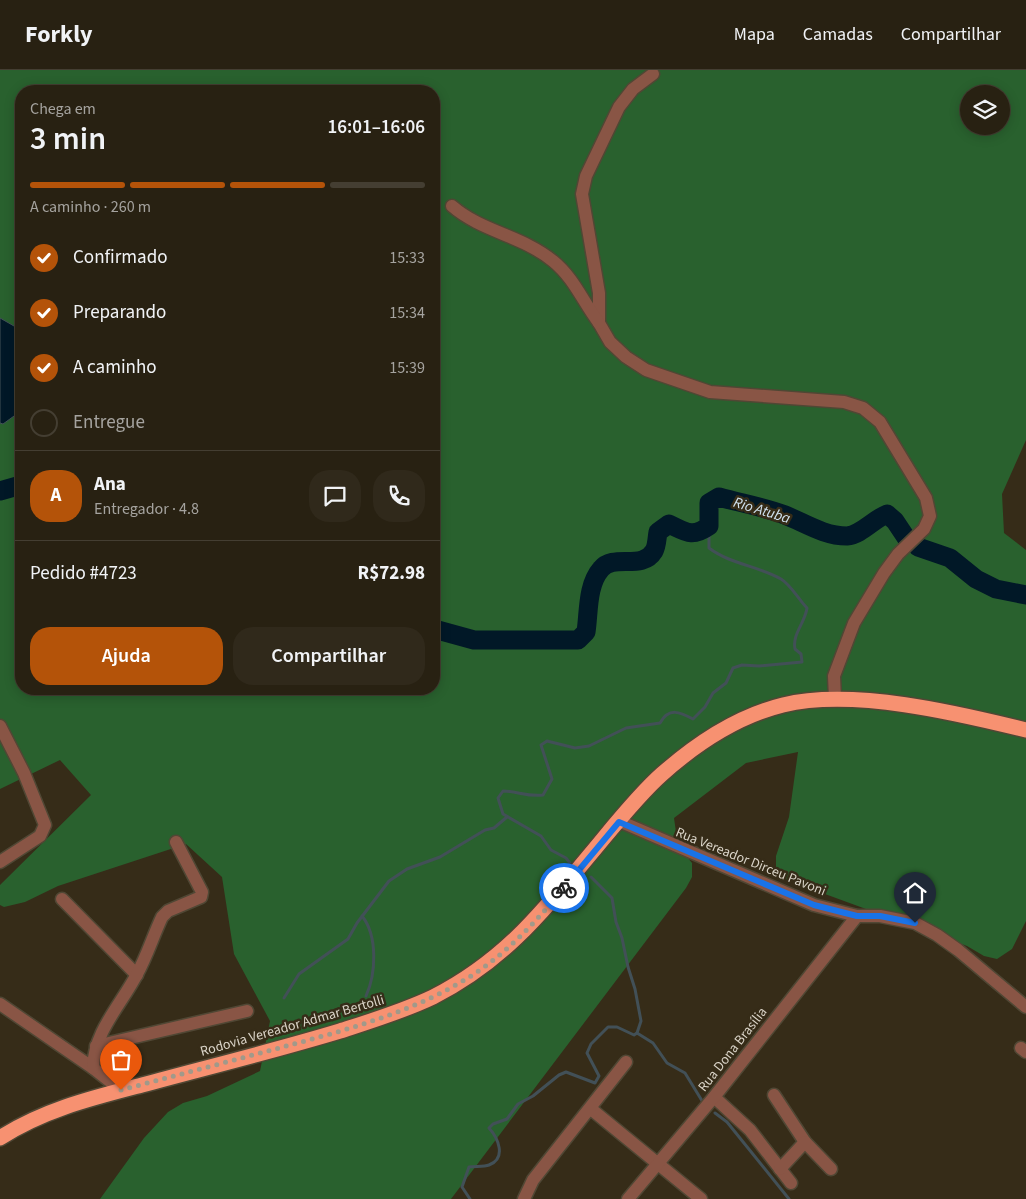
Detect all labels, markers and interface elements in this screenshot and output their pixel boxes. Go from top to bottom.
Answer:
text: Forkly [25,17,93,52]
text: Mapa [734,22,775,47]
text: Camadas [803,22,873,47]
text: Compartilhar [901,22,1001,47]
map controls [960,85,1010,135]
button: layers [960,85,1010,135]
text: Chega em [30,98,96,120]
text: 16:01–16:06 [327,114,425,141]
text: 3 min [30,116,106,162]
text: A caminho · 260 m [30,196,151,218]
icon: check [30,244,58,272]
text: Confirmado [73,244,168,271]
text: 15:33 [389,247,425,269]
icon: check [30,299,58,327]
text: Preparando [73,299,166,326]
text: 15:34 [389,302,425,324]
icon: check [30,354,58,382]
text: A caminho [73,354,157,381]
text: 15:39 [389,357,425,379]
text: Entregue [73,409,145,436]
button: chat [309,470,361,522]
button: phone [373,470,425,522]
text: Ana [94,471,126,498]
text: A [51,482,61,509]
water label: Rio Atuba [731,492,793,529]
text: Entregador · 4.8 [94,498,199,520]
text: Pedido #4723 [30,560,137,587]
text: R$72.98 [357,560,425,587]
button: Ajuda [30,627,223,685]
button: Compartilhar [233,627,425,685]
street label: Rua Vereador Dirceu Pavoni [672,823,829,901]
courier [539,863,589,913]
pin [894,872,936,923]
icon: bike [550,874,578,902]
icon: home [901,879,929,907]
street label: Rodovia Vereador Admar Bertolli [198,990,387,1062]
street label: Rua Dona Brasília [693,1003,772,1096]
pin [100,1039,142,1090]
icon: bag [107,1046,135,1074]

